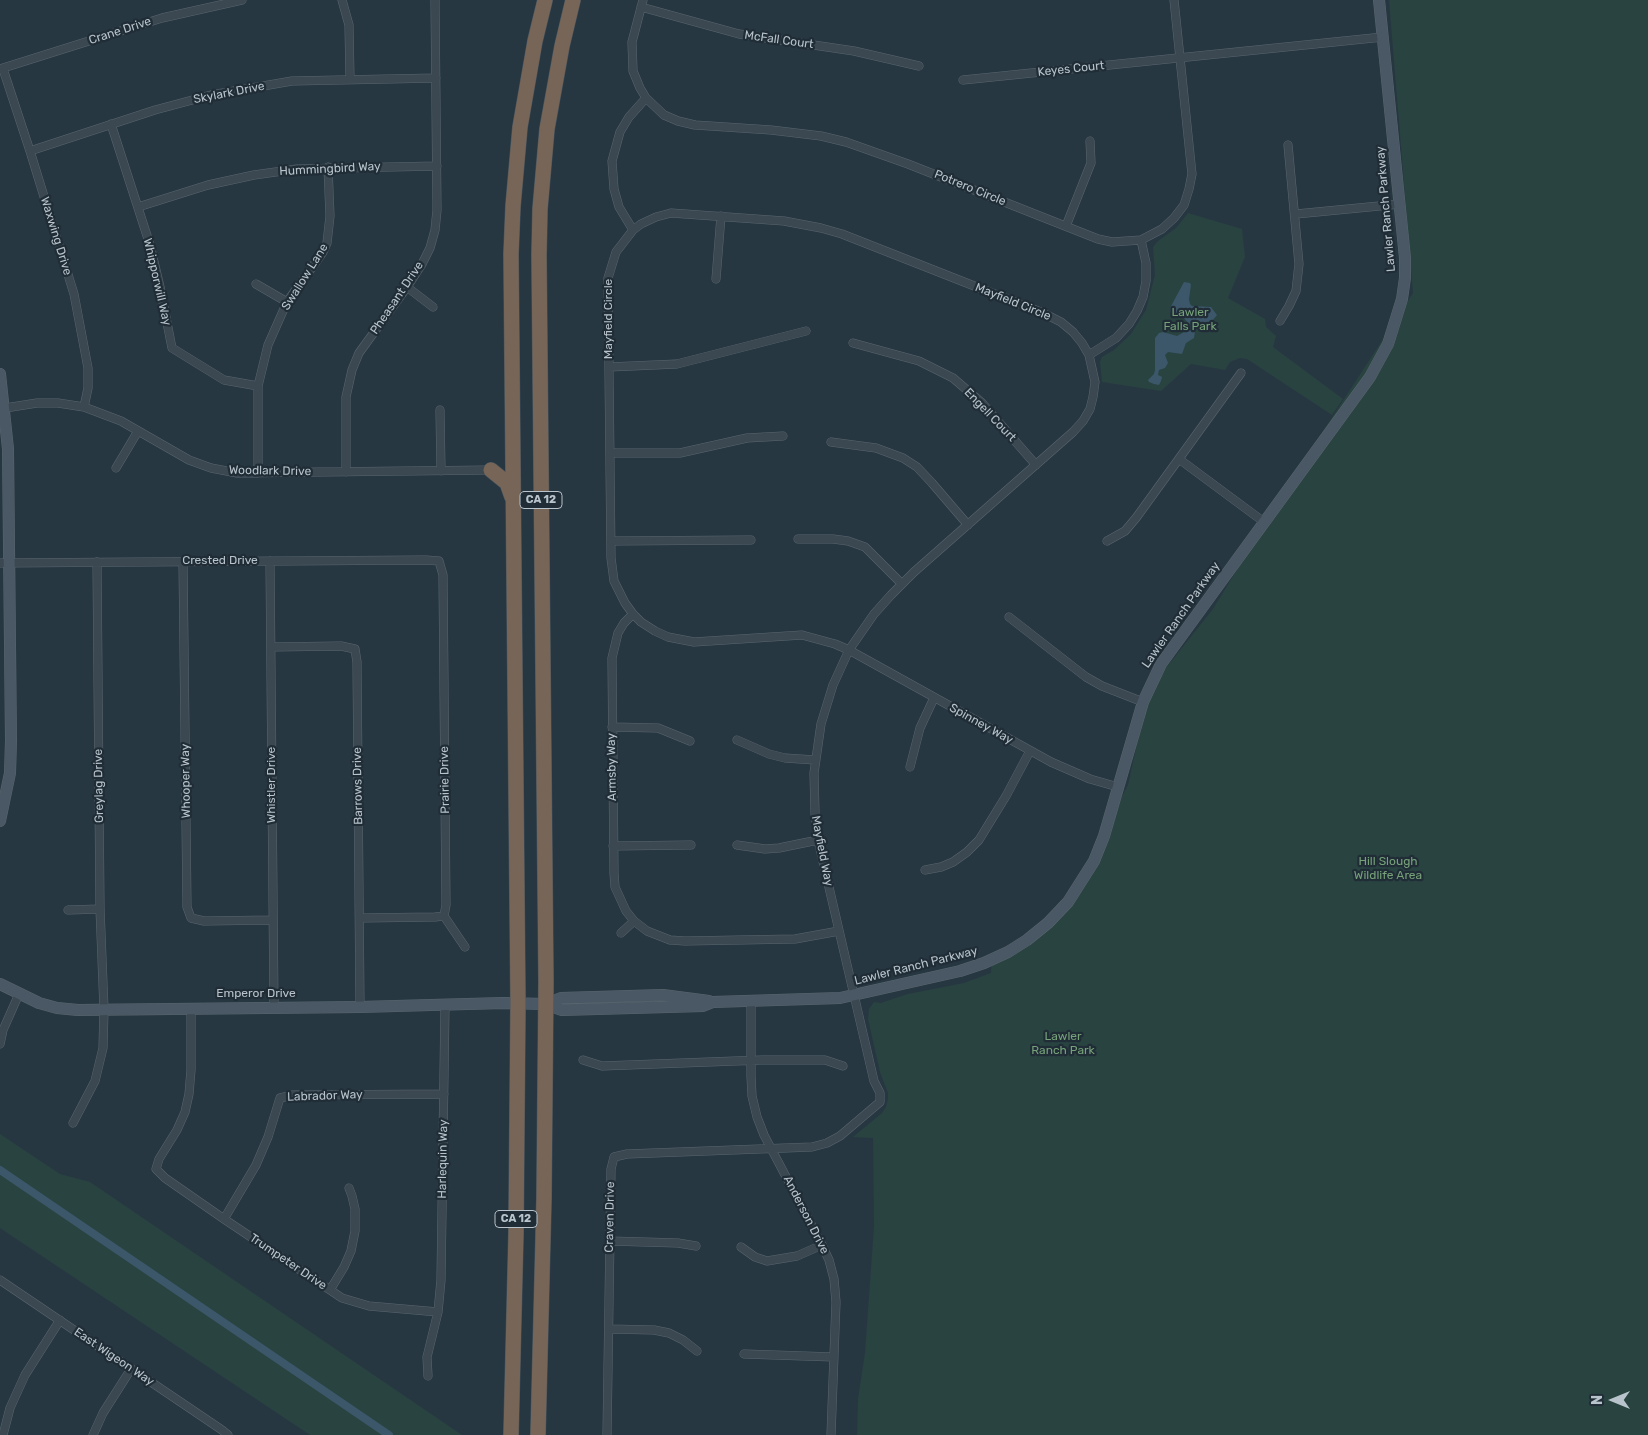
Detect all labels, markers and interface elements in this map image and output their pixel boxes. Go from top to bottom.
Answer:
street label: Crane Drive [87,14,153,48]
street label: McFall Court [744,28,814,52]
street label: Keyes Court [1037,58,1105,80]
street label: Skylark Drive [192,79,266,107]
street label: Lawler Ranch Parkway [1373,145,1399,273]
street label: Hummingbird Way [279,159,381,179]
street label: Potrero Circle [932,167,1008,209]
street label: Waxwing Drive [37,195,75,277]
street label: Whipporwill Way [140,237,174,327]
street label: Swallow Lane [279,241,331,313]
street label: Pheasant Drive [367,259,427,337]
street label: Mayfield Circle [602,279,616,359]
street label: Mayfield Circle [973,280,1053,324]
park label: Lawler Falls Park [1163,306,1217,334]
street label: Engell Court [961,385,1019,445]
street label: Woodlark Drive [229,463,311,479]
road number: CA 12 [520,492,562,508]
street label: Crested Drive [182,554,258,568]
street label: Lawler Ranch Parkway [1139,559,1223,671]
street label: Spinney Way [947,701,1015,747]
street label: Armsby Way [604,733,620,801]
street label: Whooper Way [178,744,194,818]
street label: Prairie Drive [437,746,453,814]
street label: Whistler Drive [265,747,279,823]
street label: Barrows Drive [350,747,366,825]
street label: Greylag Drive [91,749,107,823]
street label: Mayfield Way [808,815,836,887]
park label: Hill Slough Wildlife Area [1354,855,1422,883]
street label: Lawler Ranch Parkway [853,944,979,988]
street label: Emperor Drive [216,987,296,1001]
park label: Lawler Ranch Park [1031,1030,1095,1058]
street label: Labrador Way [287,1087,363,1105]
street label: Harlequin Way [435,1119,451,1199]
street label: Anderson Drive [780,1173,832,1257]
street label: Craven Drive [602,1181,618,1253]
road number: CA 12 [495,1210,537,1228]
street label: Trumpeter Drive [247,1231,329,1293]
street label: East Wigeon Way [71,1325,157,1389]
north arrow [1588,1375,1638,1425]
text: N [1589,1395,1606,1405]

